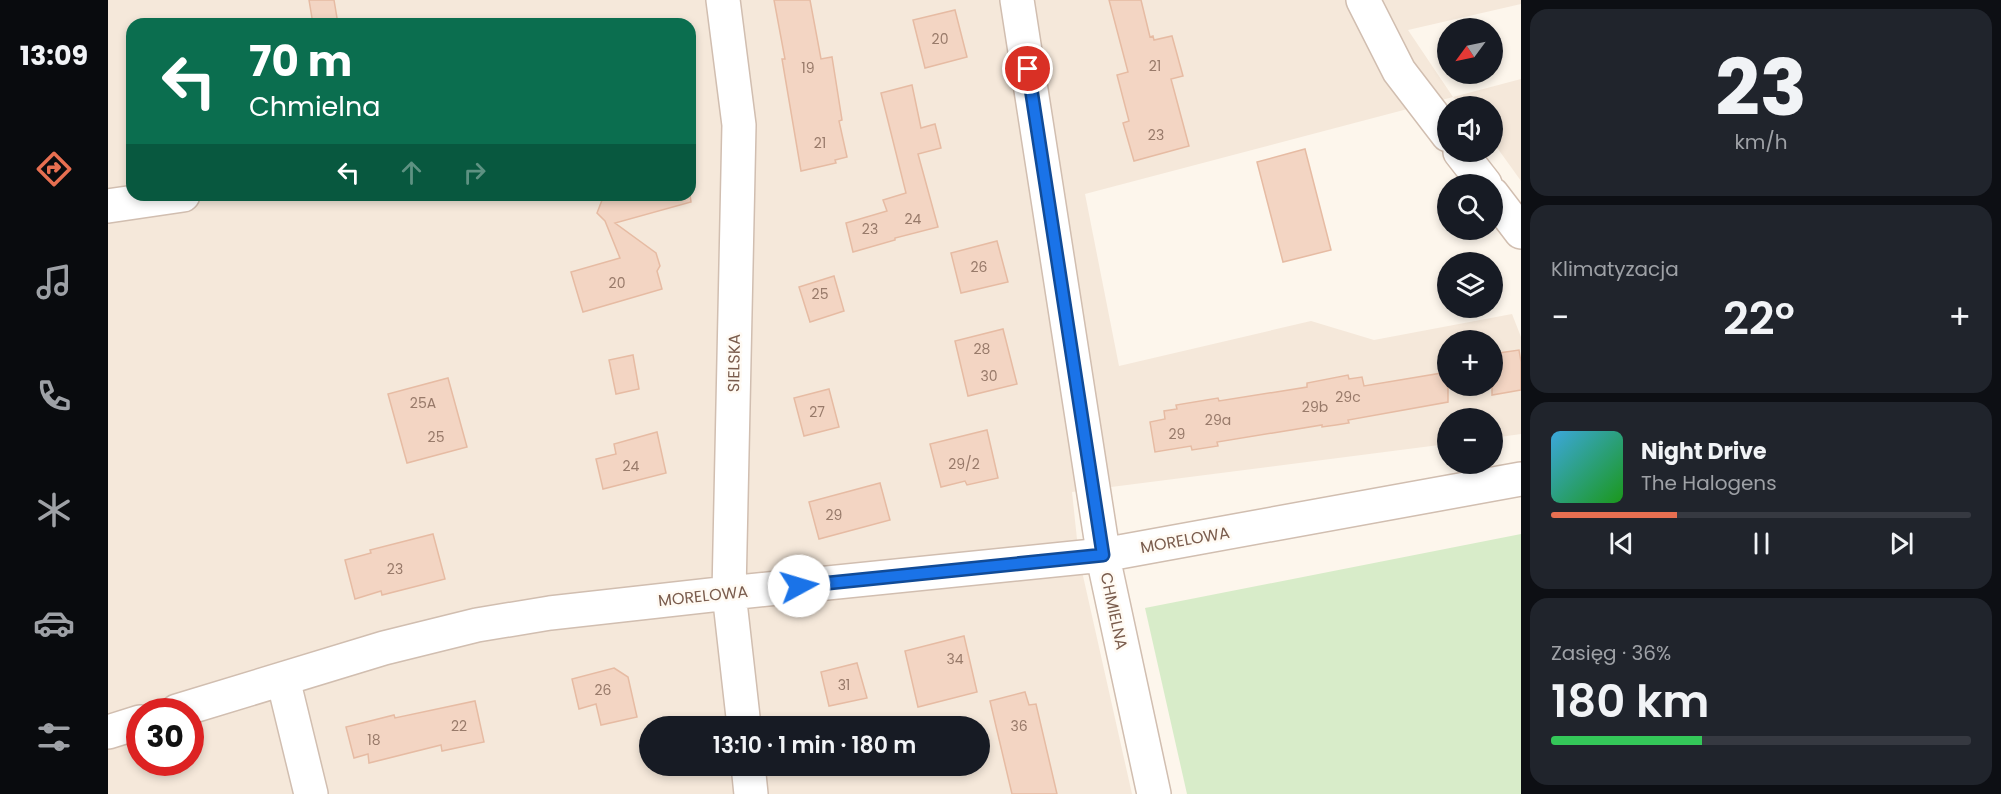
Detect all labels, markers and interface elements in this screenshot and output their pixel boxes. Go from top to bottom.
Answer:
north arrow [1437,18,1503,84]
map controls [1437,18,1503,474]
house number: 20 [932,29,948,49]
text: 70 m [249,32,352,91]
text: 23 [1715,33,1807,142]
text: 13:09 [20,37,88,74]
icon: left [150,42,228,120]
pin [1002,43,1053,94]
icon: arrive [1011,52,1044,85]
house number: 21 [1149,56,1161,76]
house number: 19 [801,58,815,78]
text: Chmielna [249,88,381,125]
button: sound [1437,96,1503,162]
house number: 23 [1148,125,1164,145]
text: km/h [1734,128,1788,156]
house number: 21 [814,133,826,153]
icon: directions [33,148,75,190]
icon: left [332,156,365,189]
icon: ahead [395,156,428,189]
icon: right [458,156,491,189]
button: search [1437,174,1503,240]
house number: 24 [905,209,922,229]
house number: 23 [862,219,878,239]
button: layers [1437,252,1503,318]
text: Klimatyzacja [1551,255,1679,283]
house number: 26 [971,257,988,277]
icon: music [33,261,75,303]
house number: 20 [609,273,625,293]
house number: 25 [812,284,828,304]
text: 22° [1723,287,1795,350]
text: − [1551,294,1569,341]
text: + [1948,294,1971,341]
button: + [1437,330,1503,396]
street label: SIELSKA [722,333,746,392]
house number: 28 [974,339,991,359]
house number: 30 [980,366,998,386]
icon: phone [33,375,75,417]
house number: 29c [1335,387,1361,407]
house number: 25A [410,393,436,413]
house number: 29b [1302,397,1328,417]
house number: 27 [809,402,825,422]
button: − [1437,408,1503,474]
house number: 29a [1205,410,1231,430]
house number: 29 [1169,424,1185,444]
house number: 25 [428,427,444,447]
text: Night Drive [1641,436,1767,467]
house number: 29/2 [948,454,980,474]
house number: 24 [623,456,640,476]
text: The Halogens [1641,469,1777,497]
icon: climate [33,489,75,531]
house number: 29 [826,505,842,525]
street label: MORELOWA [1139,521,1232,559]
icon: previous [1605,527,1638,560]
icon: pause [1745,527,1778,560]
icon: next [1885,527,1918,560]
position arrow [767,554,831,618]
house number: 23 [387,559,403,579]
street label: CHMIELNA [1095,570,1133,652]
street label: MORELOWA [657,580,749,612]
icon: car [33,602,75,644]
text: Zasięg · 36% [1551,639,1671,667]
house number: 34 [946,649,964,669]
text: 180 km [1551,670,1709,733]
house number: 31 [838,675,850,695]
house number: 26 [595,680,612,700]
speed limit sign: 30 [126,698,204,776]
icon: filters [33,716,75,758]
house number: 22 [451,716,467,736]
house number: 36 [1010,716,1028,736]
house number: 18 [367,730,381,750]
text: 13:10 · 1 min · 180 m [713,730,916,761]

